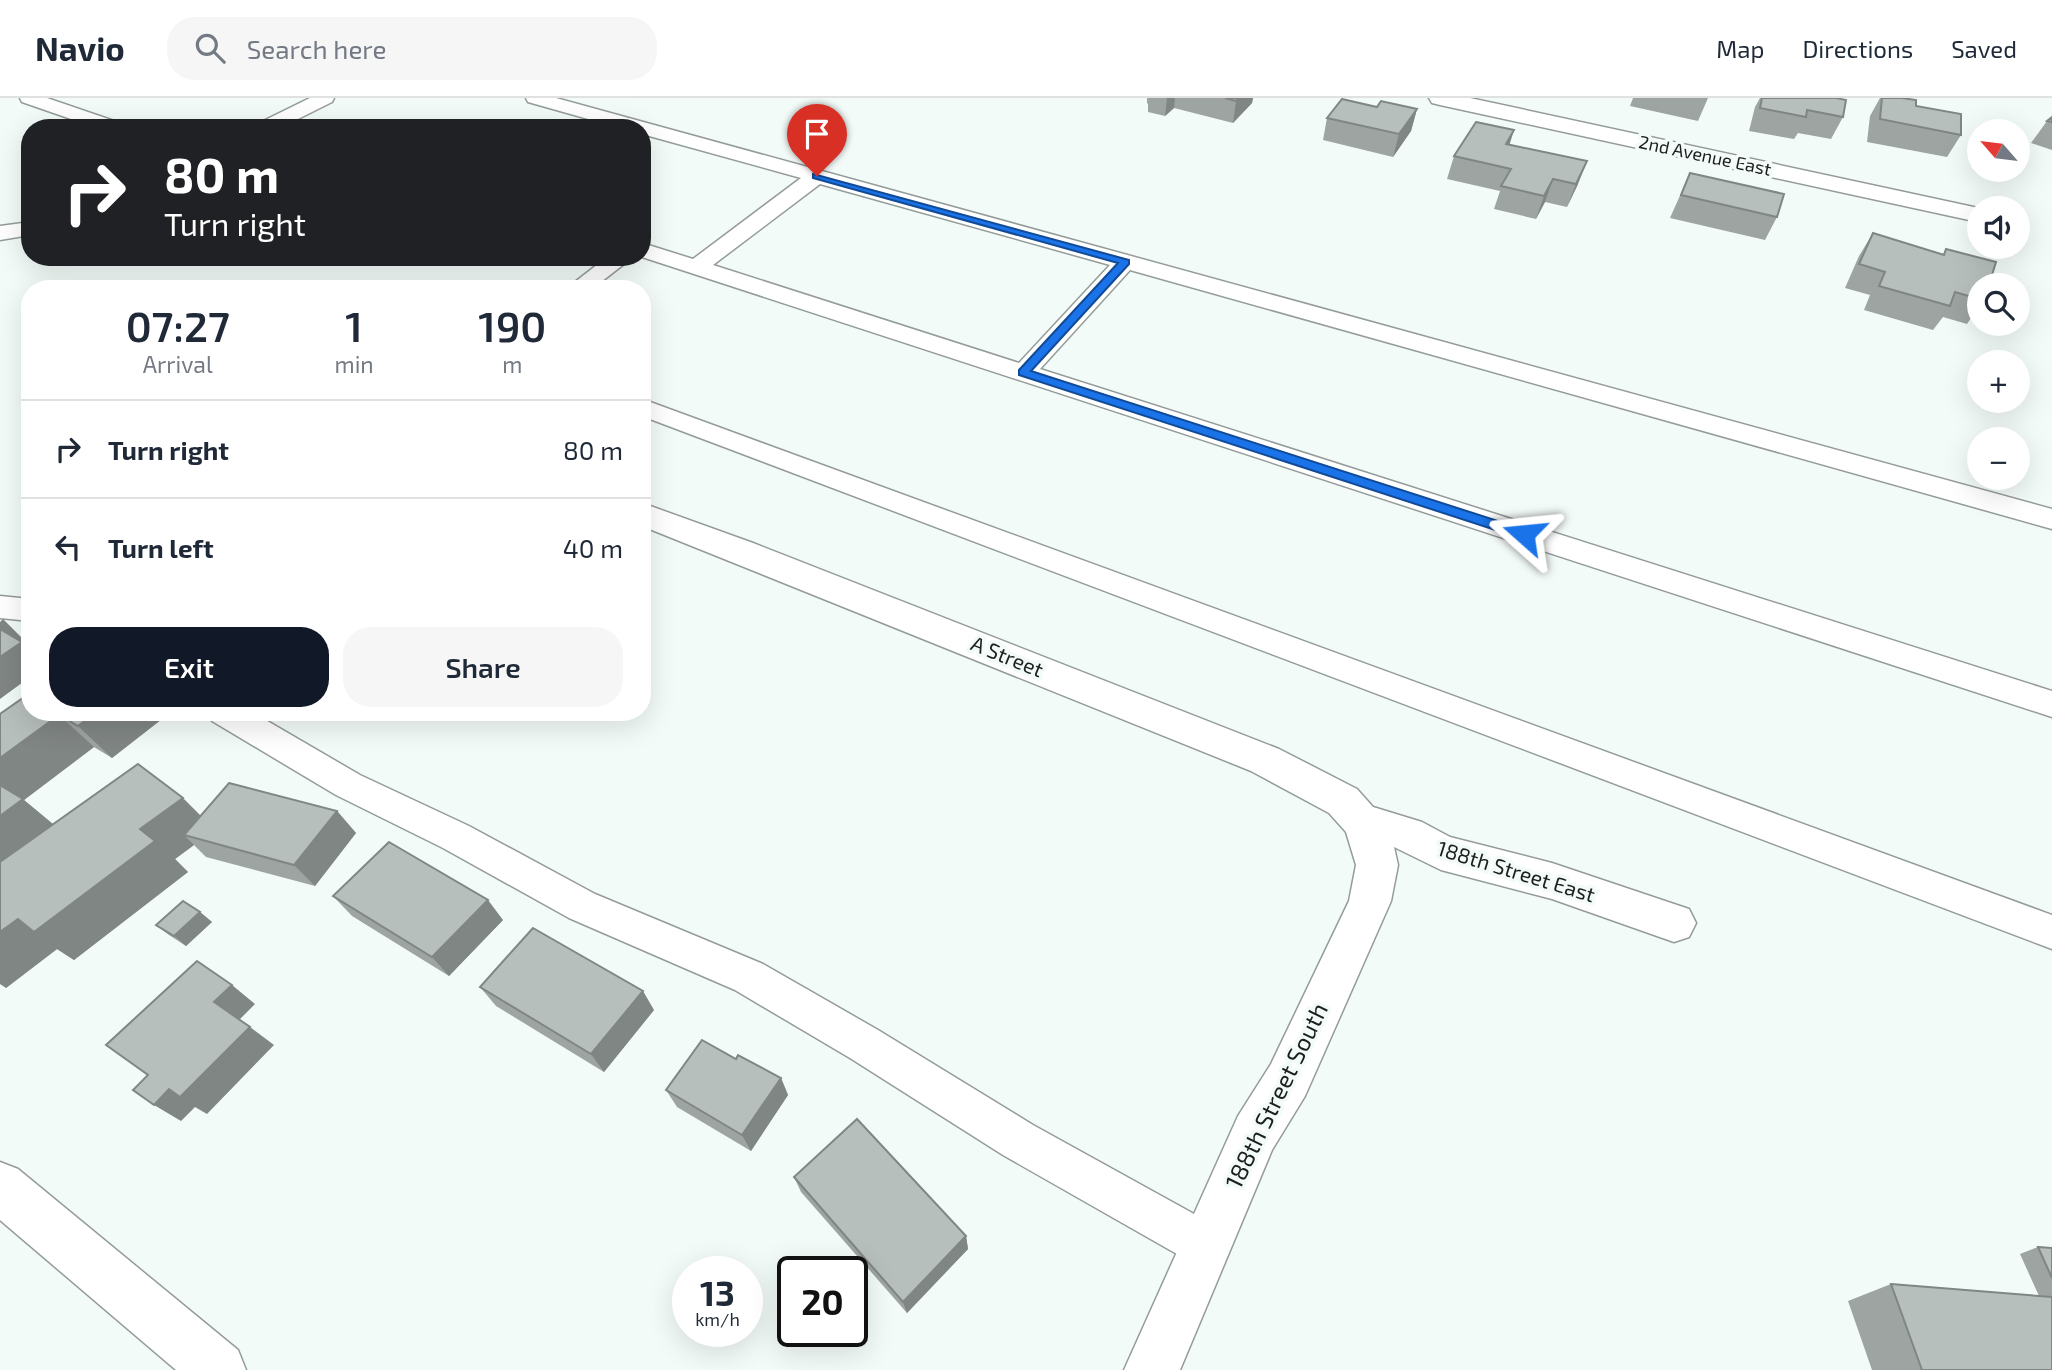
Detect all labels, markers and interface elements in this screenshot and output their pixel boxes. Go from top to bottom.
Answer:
search box [167,17,657,80]
text: Navio [35,28,125,68]
icon: search [191,29,229,67]
text: Search here [247,33,386,64]
text: Map [1716,34,1764,63]
text: Directions [1802,34,1913,63]
text: Saved [1951,34,2017,63]
pin [787,104,847,176]
icon: arrive [798,115,836,153]
north arrow [1967,119,2030,182]
map controls [1967,119,2030,490]
street label: 2nd Avenue East [1637,130,1774,180]
text: 80 m [164,144,279,203]
icon: right [49,147,140,238]
button: sound [1967,196,2030,259]
text: Turn right [164,204,306,242]
button: search [1967,273,2030,336]
text: 07:27 [126,300,230,350]
text: 1 [345,300,363,350]
text: 190 [478,300,546,350]
text: Arrival [143,350,213,378]
text: min [335,350,374,378]
text: m [502,350,522,378]
button: + [1967,350,2030,413]
button: − [1967,427,2030,490]
icon: right [49,430,87,468]
text: Turn right [108,434,229,465]
text: 80 m [563,434,623,465]
position arrow [1487,497,1561,571]
icon: left [49,528,87,566]
text: Turn left [108,532,214,563]
text: 40 m [563,532,623,563]
button: Exit [49,627,329,707]
button: Share [343,627,623,707]
street label: A Street [968,630,1047,681]
street label: 188th Street East [1434,835,1598,906]
street label: 188th Street South [1218,998,1333,1193]
speed limit sign: 20 [777,1256,868,1347]
text: 13 [700,1271,735,1313]
text: km/h [695,1308,740,1330]

